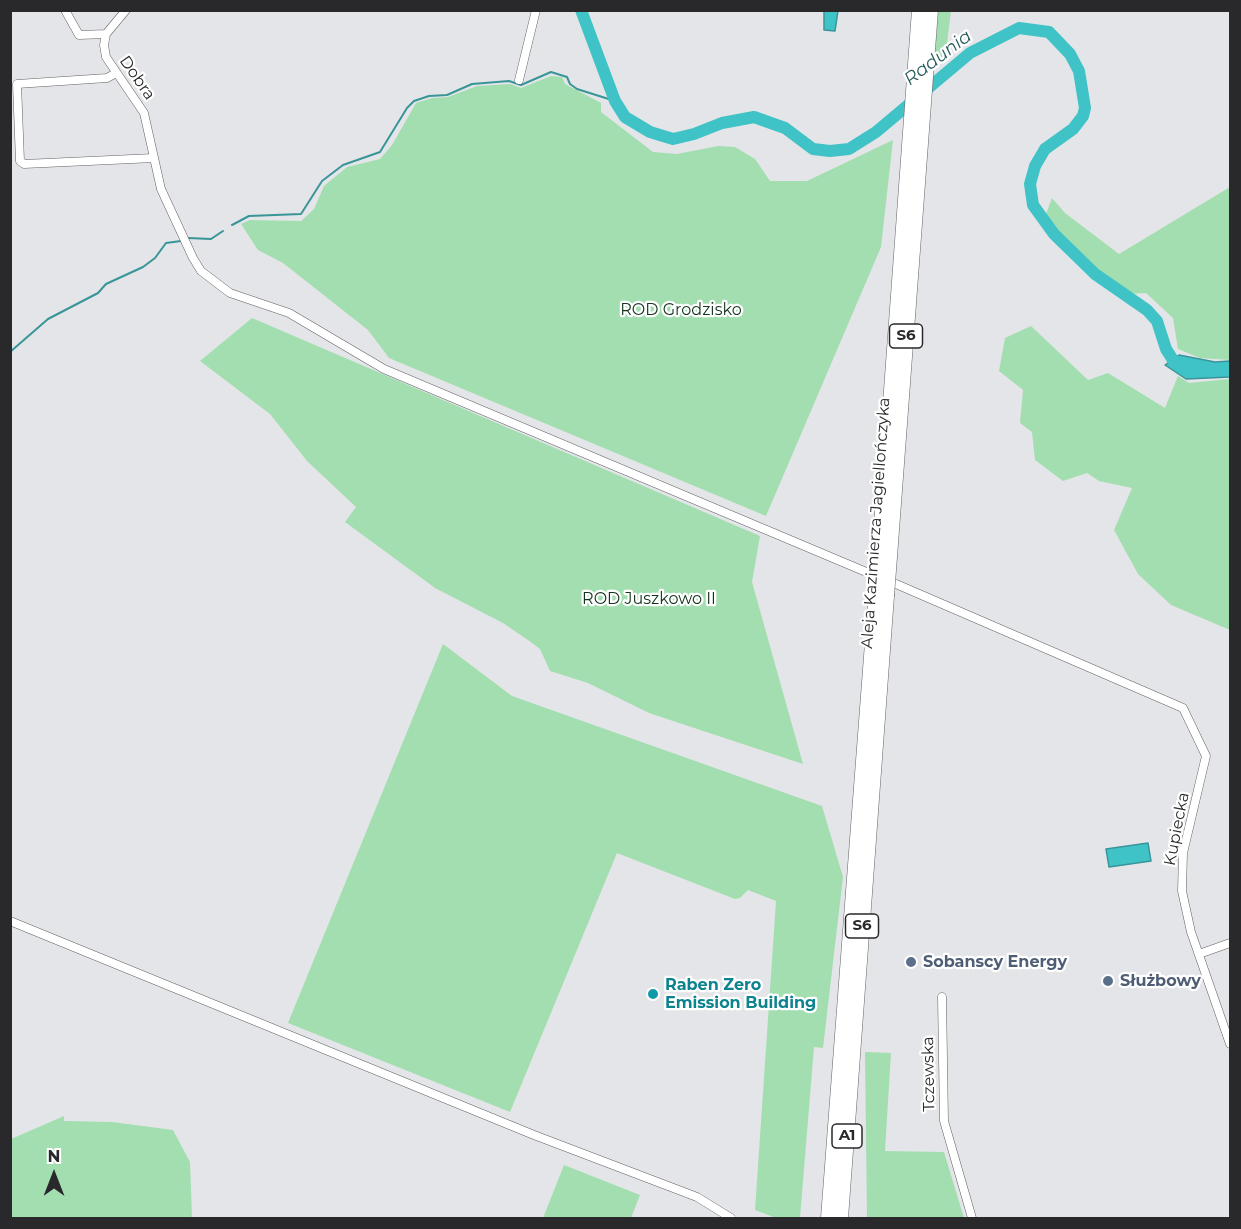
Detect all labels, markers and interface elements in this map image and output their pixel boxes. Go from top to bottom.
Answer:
water label: Radunia [900,26,976,90]
street label: Dobra [115,52,159,104]
park label: ROD Grodzisko [620,300,742,320]
road number: S6 [890,324,922,348]
street label: Aleja Kazimierza Jagiellończyka [858,397,894,649]
park label: ROD Juszkowo II [582,589,716,609]
street label: Kupiecka [1160,791,1194,867]
road number: S6 [846,914,878,938]
place label: Sobanscy Energy [923,952,1067,972]
marker: Sobanscy Energy [904,955,918,969]
place label: Służbowy [1120,971,1201,991]
marker: Służbowy [1101,974,1115,988]
place label: Raben Zero Emission Building [665,975,816,1013]
marker: Raben Zero Emission Building [646,987,660,1001]
street label: Tczewska [919,1036,939,1112]
road number: A1 [832,1124,862,1148]
north arrow [24,1145,84,1205]
text: N [48,1147,60,1166]

